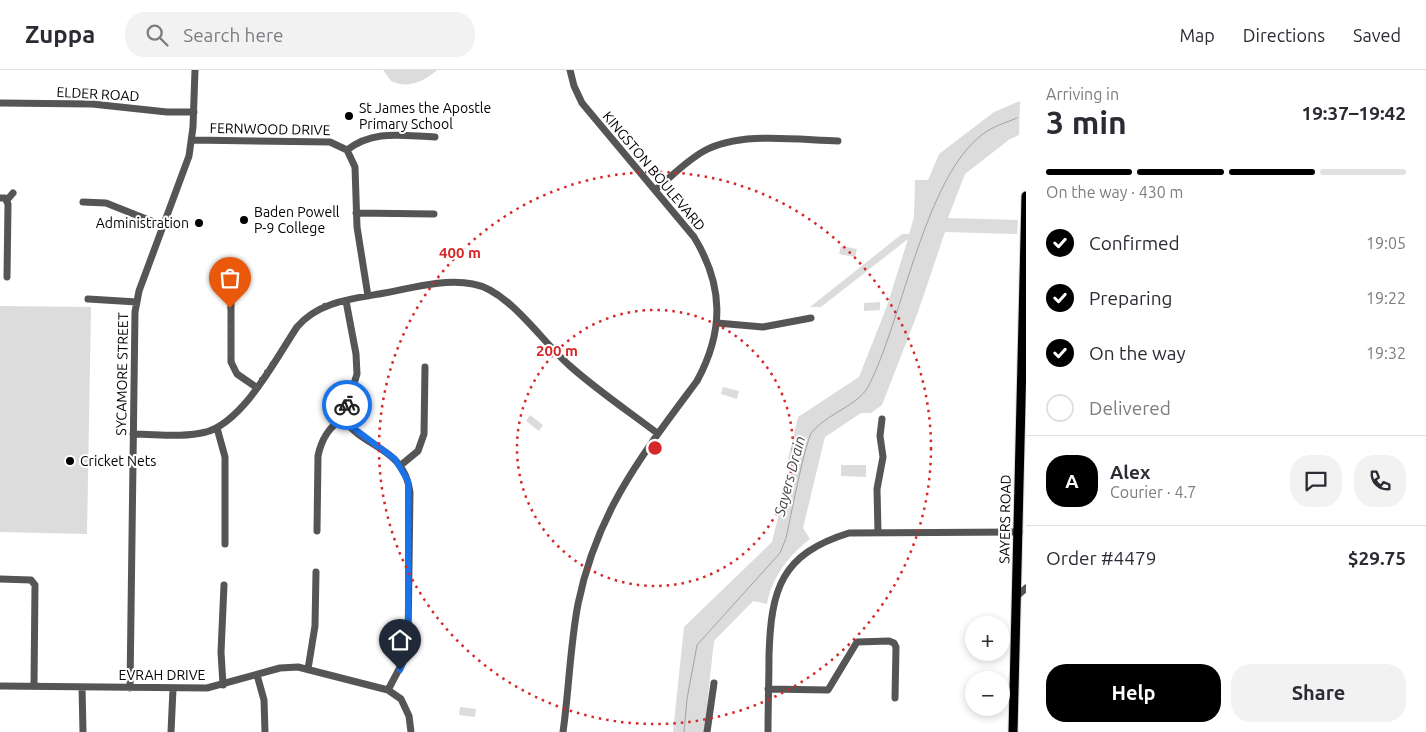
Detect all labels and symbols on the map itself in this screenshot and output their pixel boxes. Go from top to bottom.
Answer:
street label: ELDER ROAD [56,84,140,104]
place label: St James the Apostle Primary School [359,100,491,132]
street label: KINGSTON BOULEVARD [600,108,709,234]
marker: St James the Apostle Primary School [343,110,355,122]
street label: FERNWOOD DRIVE [210,120,331,138]
place label: Baden Powell P-9 College [254,204,340,236]
marker: Baden Powell P-9 College [238,214,250,226]
place label: Administration [96,215,189,231]
marker: Administration [193,217,205,229]
text: 400 m [439,244,481,261]
pin [209,257,251,308]
street label: SYCAMORE STREET [113,312,131,436]
text: 200 m [536,342,578,359]
courier [322,380,372,430]
water label: Sayers Drain [770,434,808,519]
centre of rings [646,439,664,457]
place label: Cricket Nets [80,453,156,469]
marker: Cricket Nets [64,455,76,467]
street label: SAYERS ROAD [996,474,1014,564]
pin [379,619,421,670]
street label: EVRAH DRIVE [119,667,206,683]

